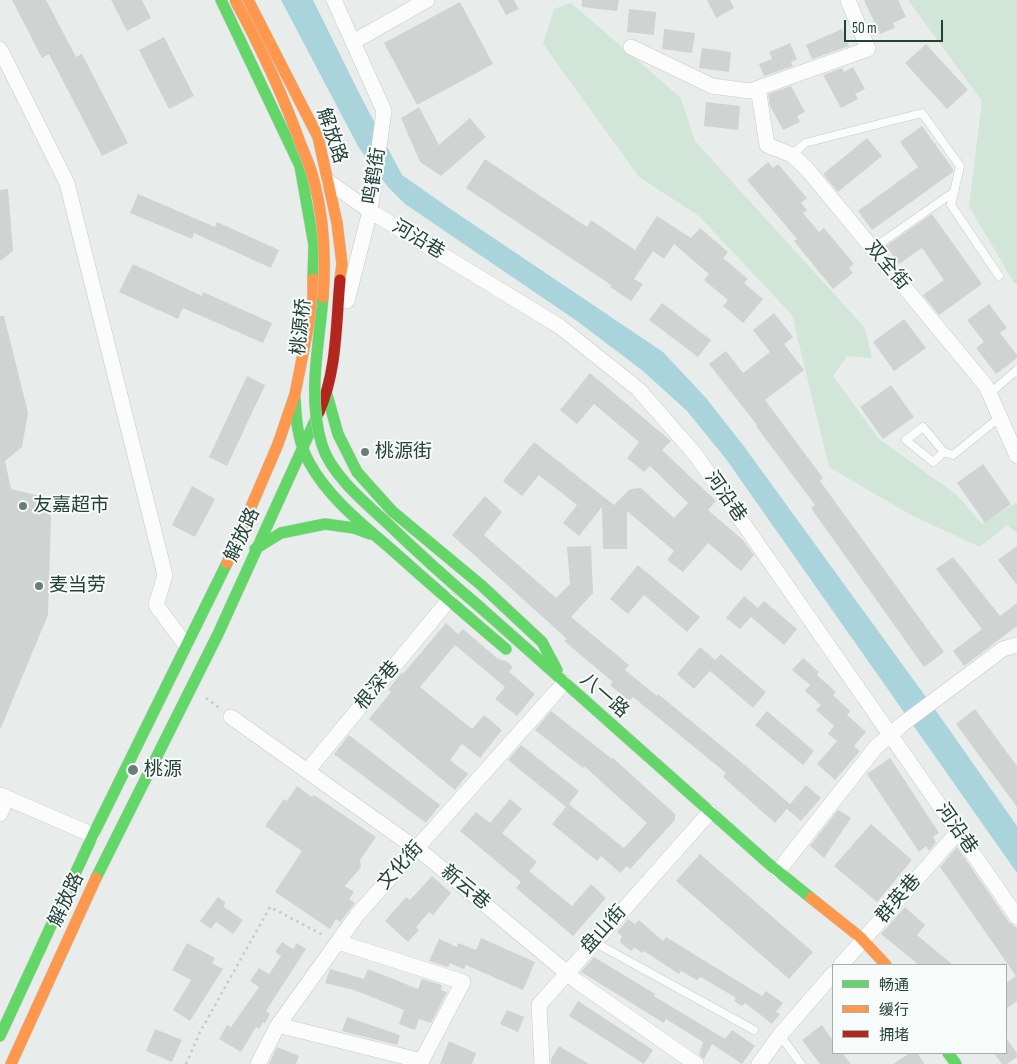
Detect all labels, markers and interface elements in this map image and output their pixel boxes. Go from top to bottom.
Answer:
scale bar [847,10,946,42]
text: 50 m [852,19,877,38]
street label: 解放路 [311,105,351,167]
street label: 鸣鹤街 [359,146,391,206]
street label: 河沿巷 [388,216,448,264]
street label: 双全街 [860,237,914,295]
street label: 桃源桥 [288,297,316,357]
place label: 桃源街 [375,441,432,463]
marker: 桃源街 [359,446,371,458]
street label: 河沿巷 [699,467,751,527]
place label: 友嘉超市 [33,495,109,517]
marker: 友嘉超市 [17,500,29,512]
street label: 解放路 [221,504,265,566]
place label: 麦当劳 [49,575,106,597]
marker: 麦当劳 [33,580,45,592]
street label: 根深巷 [351,657,405,715]
street label: 八一路 [575,669,633,723]
place label: 桃源 [144,759,182,781]
marker: 桃源 [126,763,140,777]
street label: 河沿巷 [930,799,982,859]
street label: 文化街 [373,837,429,895]
street label: 新云巷 [436,861,494,915]
street label: 解放路 [45,869,89,931]
street label: 群英巷 [872,870,926,928]
street label: 盘山街 [576,901,632,959]
legend [832,964,1007,1054]
text: 畅通 [879,976,909,995]
text: 缓行 [879,1001,909,1020]
text: 拥堵 [879,1026,909,1045]

